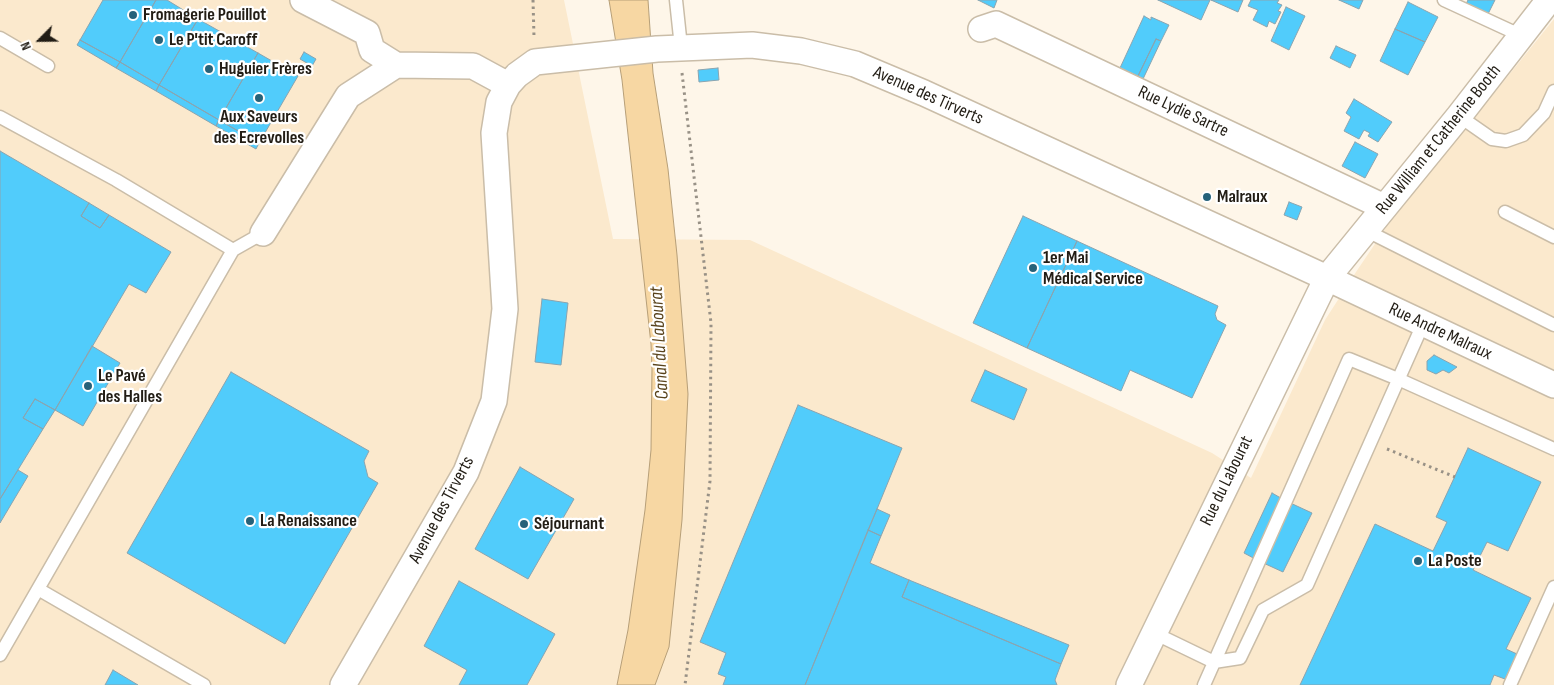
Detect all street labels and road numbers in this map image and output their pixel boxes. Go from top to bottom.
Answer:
street label: Rue William et Catherine Booth [1372,61,1506,219]
street label: Avenue des Tirverts [870,62,986,130]
street label: Rue Lydie Sartre [1134,82,1232,142]
street label: Rue Andre Malraux [1385,299,1495,365]
street label: Rue du Labourat [1196,433,1258,529]
street label: Avenue des Tirverts [405,453,479,567]

